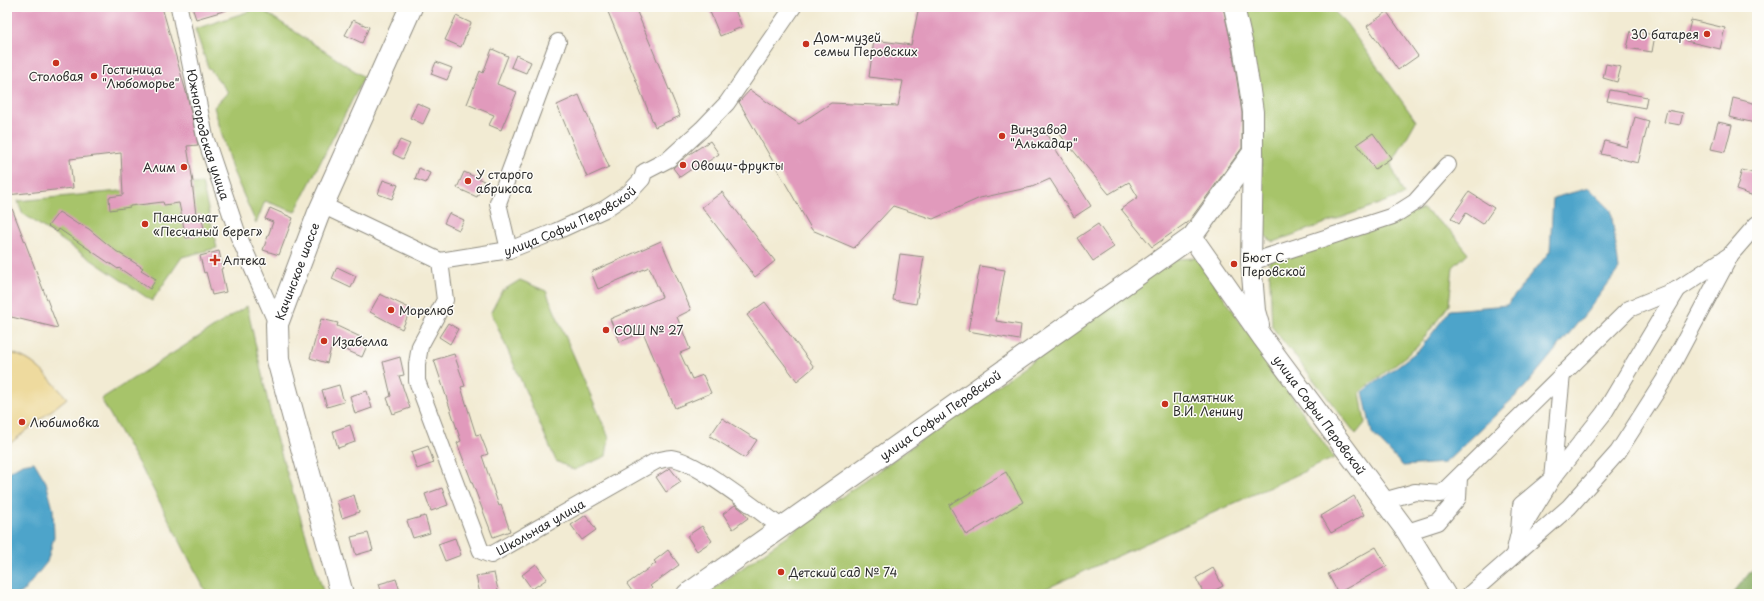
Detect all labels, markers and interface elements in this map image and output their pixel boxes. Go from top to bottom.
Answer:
place label: 30 батарея [1631,25,1699,43]
place label: Дом-музей семьи Перовских [813,28,918,60]
marker: 30 батарея [1702,29,1712,39]
marker: Дом-музей семьи Перовских [801,39,811,49]
marker: Столовая [51,58,61,68]
place label: Гостиница "Любоморье" [102,60,180,92]
place label: Столовая [28,67,84,85]
street label: Южногородская улица [183,68,235,203]
marker: Гостиница "Любоморье" [89,71,99,81]
place label: Винзавод "Алькадар" [1010,120,1078,152]
marker: Винзавод "Алькадар" [997,131,1007,141]
place label: Овощи-фрукты [691,156,784,174]
place label: Алим [143,158,176,176]
marker: Овощи-фрукты [678,160,688,170]
marker: Алим [179,162,189,172]
place label: У старого абрикоса [476,165,533,197]
marker: У старого абрикоса [463,176,473,186]
street label: улица Софьи Перовской [503,182,640,260]
place label: Пансионат «Песчаный берег» [153,208,262,240]
marker: Пансионат «Песчаный берег» [140,219,150,229]
street label: Качинское шоссе [270,220,323,323]
place label: Бюст С. Перовской [1242,248,1306,280]
place label: Аптека [223,251,267,269]
marker: Аптека [210,255,220,265]
marker: Бюст С. Перовской [1229,259,1239,269]
place label: Морелюб [399,301,454,319]
marker: Морелюб [386,305,396,315]
place label: СОШ № 27 [614,321,683,339]
marker: СОШ № 27 [601,325,611,335]
place label: Изабелла [332,332,389,350]
marker: Изабелла [319,336,329,346]
street label: улица Софьи Перовской [1269,351,1370,478]
street label: улица Софьи Перовской [876,366,1005,464]
place label: Памятник В.И. Ленину [1173,388,1244,420]
marker: Памятник В.И. Ленину [1160,399,1170,409]
place label: Любимовка [30,413,100,431]
marker: Любимовка [17,417,27,427]
street label: Школьная улица [492,494,588,559]
place label: Детский сад № 74 [788,563,897,581]
marker: Детский сад № 74 [776,567,786,577]

